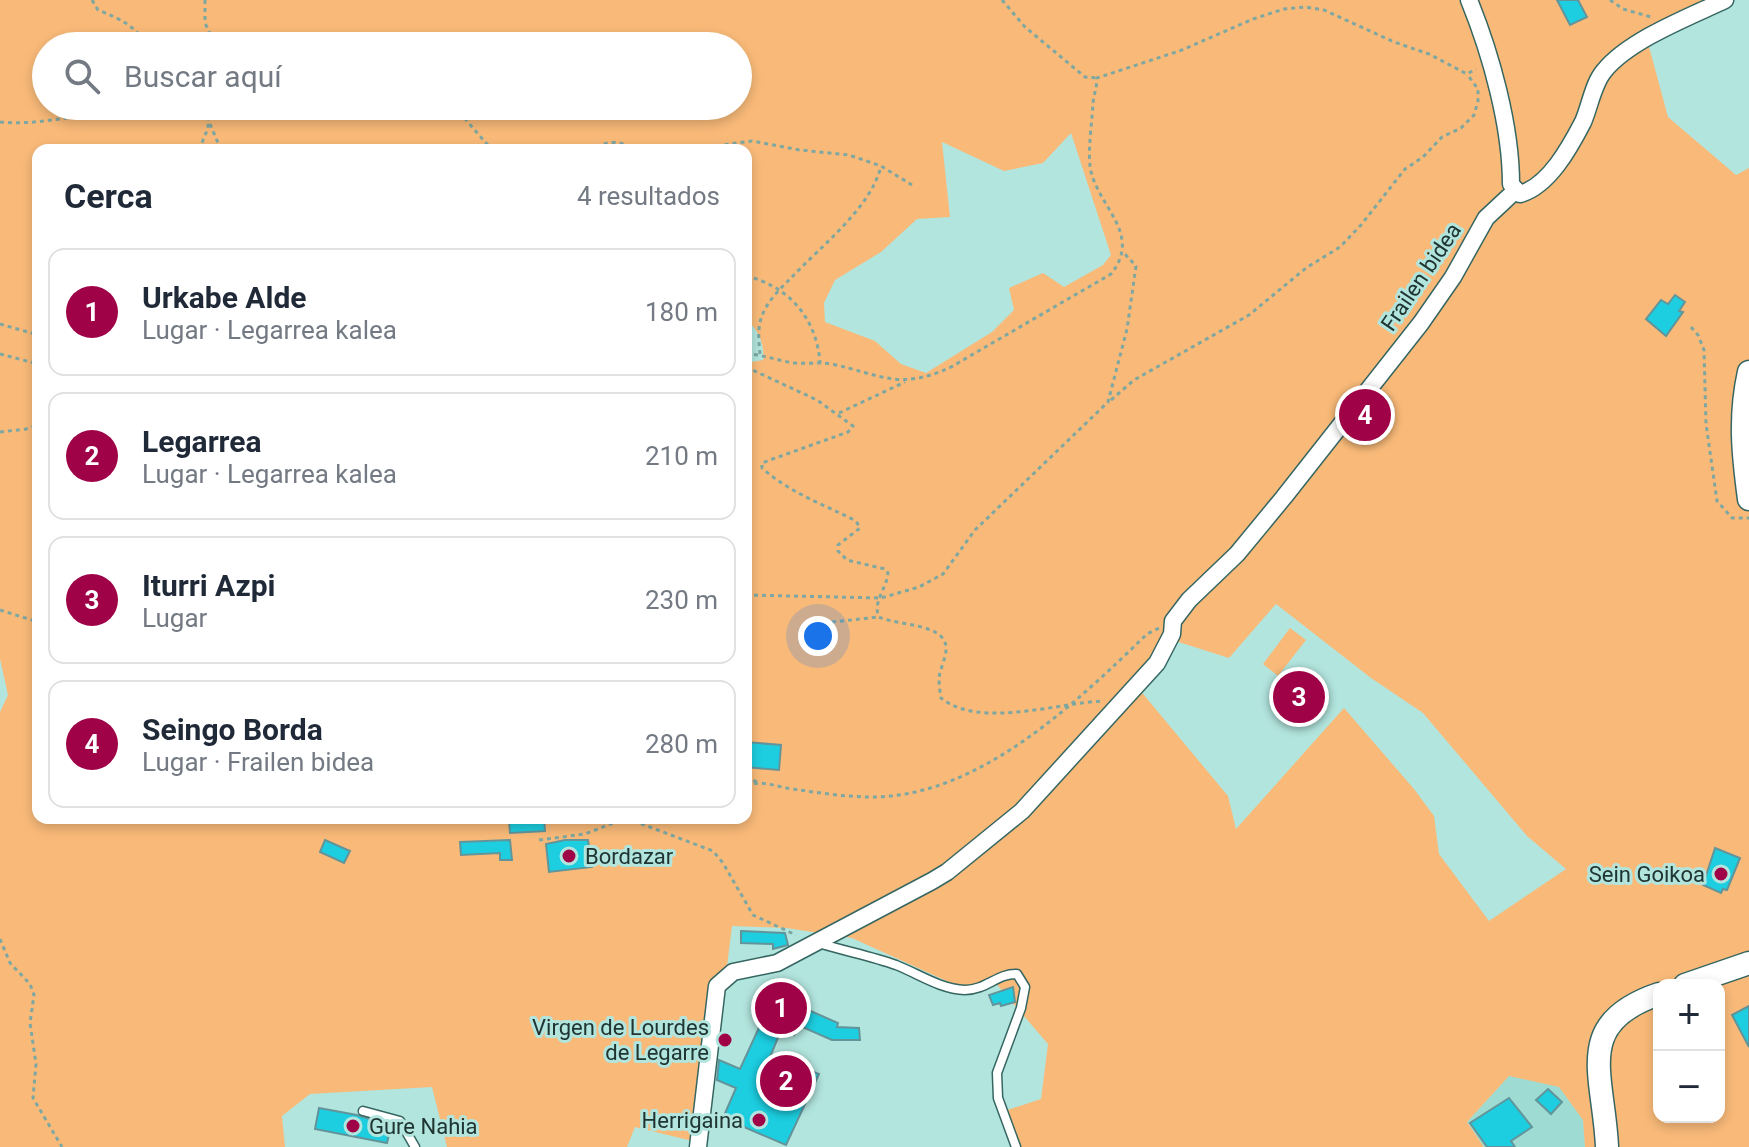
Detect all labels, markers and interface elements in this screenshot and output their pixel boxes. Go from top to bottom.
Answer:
search box [32,32,752,120]
icon: search [60,54,104,98]
text: Buscar aquí [124,59,282,94]
text: Cerca [64,176,153,216]
text: 4 resultados [577,181,720,211]
street label: Frailen bidea [1376,218,1466,336]
text: Urkabe Alde [142,280,307,315]
text: 1 [85,297,99,327]
text: 180 m [645,297,718,327]
text: Lugar · Legarrea kalea [142,315,397,345]
pin: 4 [1339,385,1391,445]
text: Legarrea [142,424,262,459]
text: 2 [85,441,99,471]
text: 210 m [645,441,718,471]
text: Lugar · Legarrea kalea [142,459,397,489]
text: Iturri Azpi [142,568,276,603]
text: 3 [85,585,99,615]
text: 230 m [645,585,718,615]
text: Lugar [142,603,207,633]
your location [798,616,838,656]
pin: 3 [1273,667,1325,727]
text: Seingo Borda [142,712,323,747]
text: 4 [85,729,99,759]
text: 280 m [645,729,718,759]
text: Lugar · Frailen bidea [142,747,374,777]
place label: Bordazar [585,844,674,869]
marker: Bordazar [560,847,578,865]
place label: Sein Goikoa [1589,862,1705,887]
marker: Sein Goikoa [1712,865,1730,883]
pin: 1 [755,978,807,1038]
map controls [1653,979,1725,1123]
button: + [1653,979,1725,1051]
place label: Virgen de Lourdes de Legarre [532,1015,709,1065]
marker: Virgen de Lourdes de Legarre [716,1031,734,1049]
pin: 2 [760,1051,812,1111]
button: − [1653,1051,1725,1123]
place label: Herrigaina [642,1108,743,1133]
marker: Herrigaina [750,1111,768,1129]
place label: Gure Nahia [369,1114,478,1139]
marker: Gure Nahia [344,1117,362,1135]

